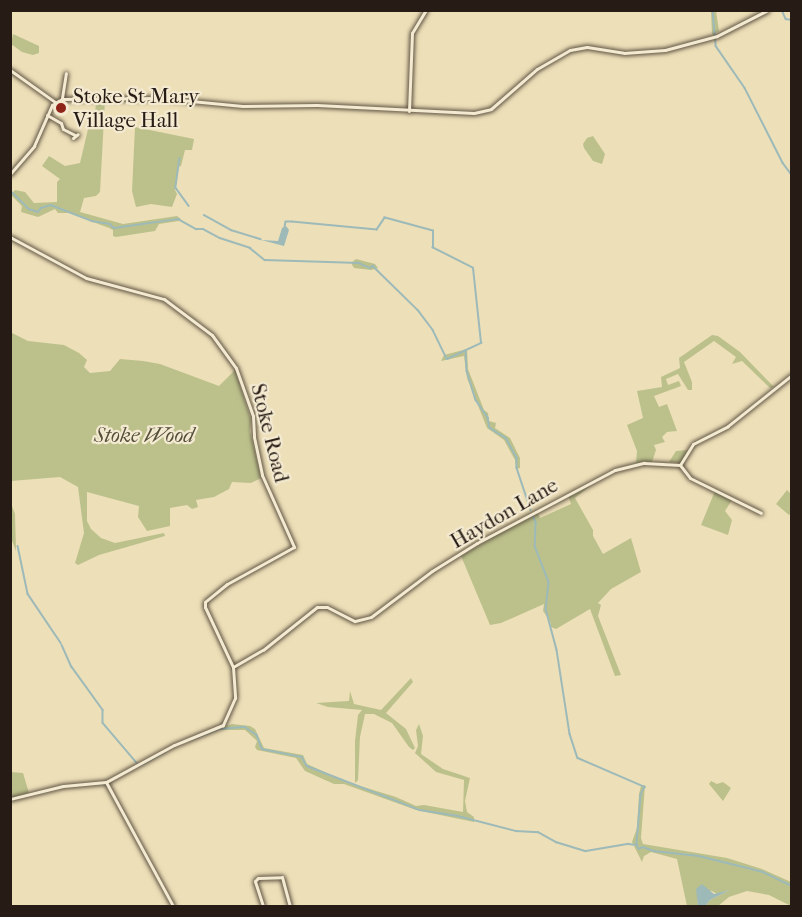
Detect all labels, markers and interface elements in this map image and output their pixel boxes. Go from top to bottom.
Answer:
place label: Stoke St Mary Village Hall [73,83,199,133]
marker: Stoke St Mary Village Hall [54,101,68,115]
street label: Stoke Road [246,381,294,485]
park label: Stoke Wood [94,422,194,448]
street label: Haydon Lane [446,472,562,554]

